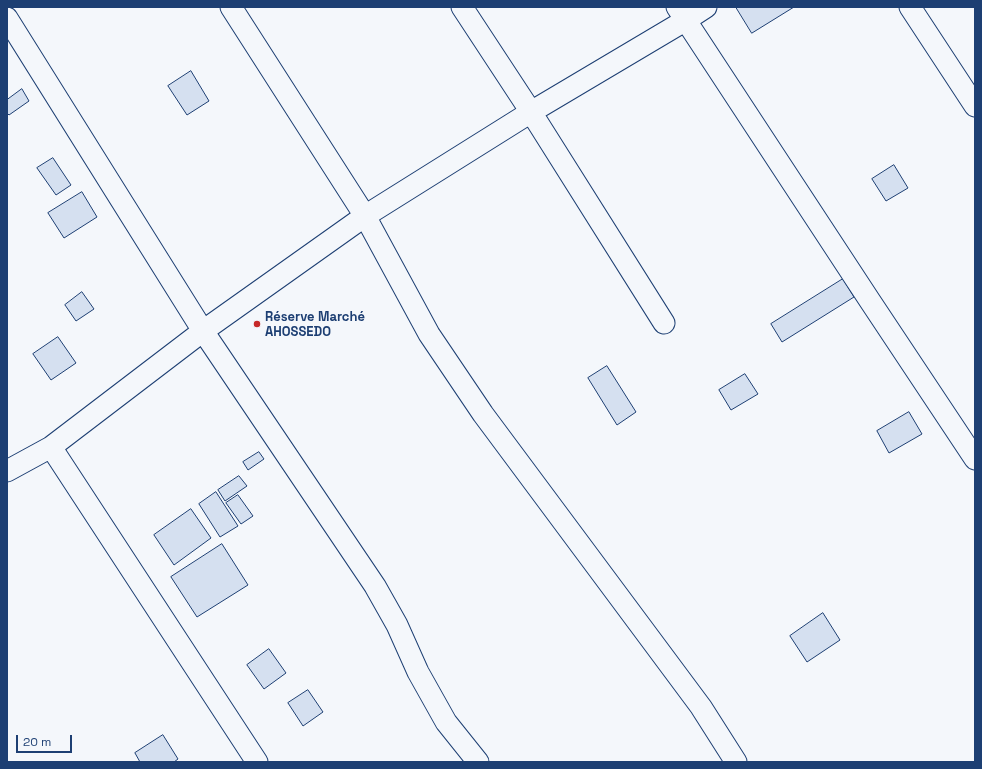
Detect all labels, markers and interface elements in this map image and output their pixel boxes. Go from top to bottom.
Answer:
place label: Réserve Marché AHOSSEDO [265,309,365,340]
marker: Réserve Marché AHOSSEDO [252,319,262,329]
scale bar [18,727,74,753]
text: 20 m [23,734,51,750]

